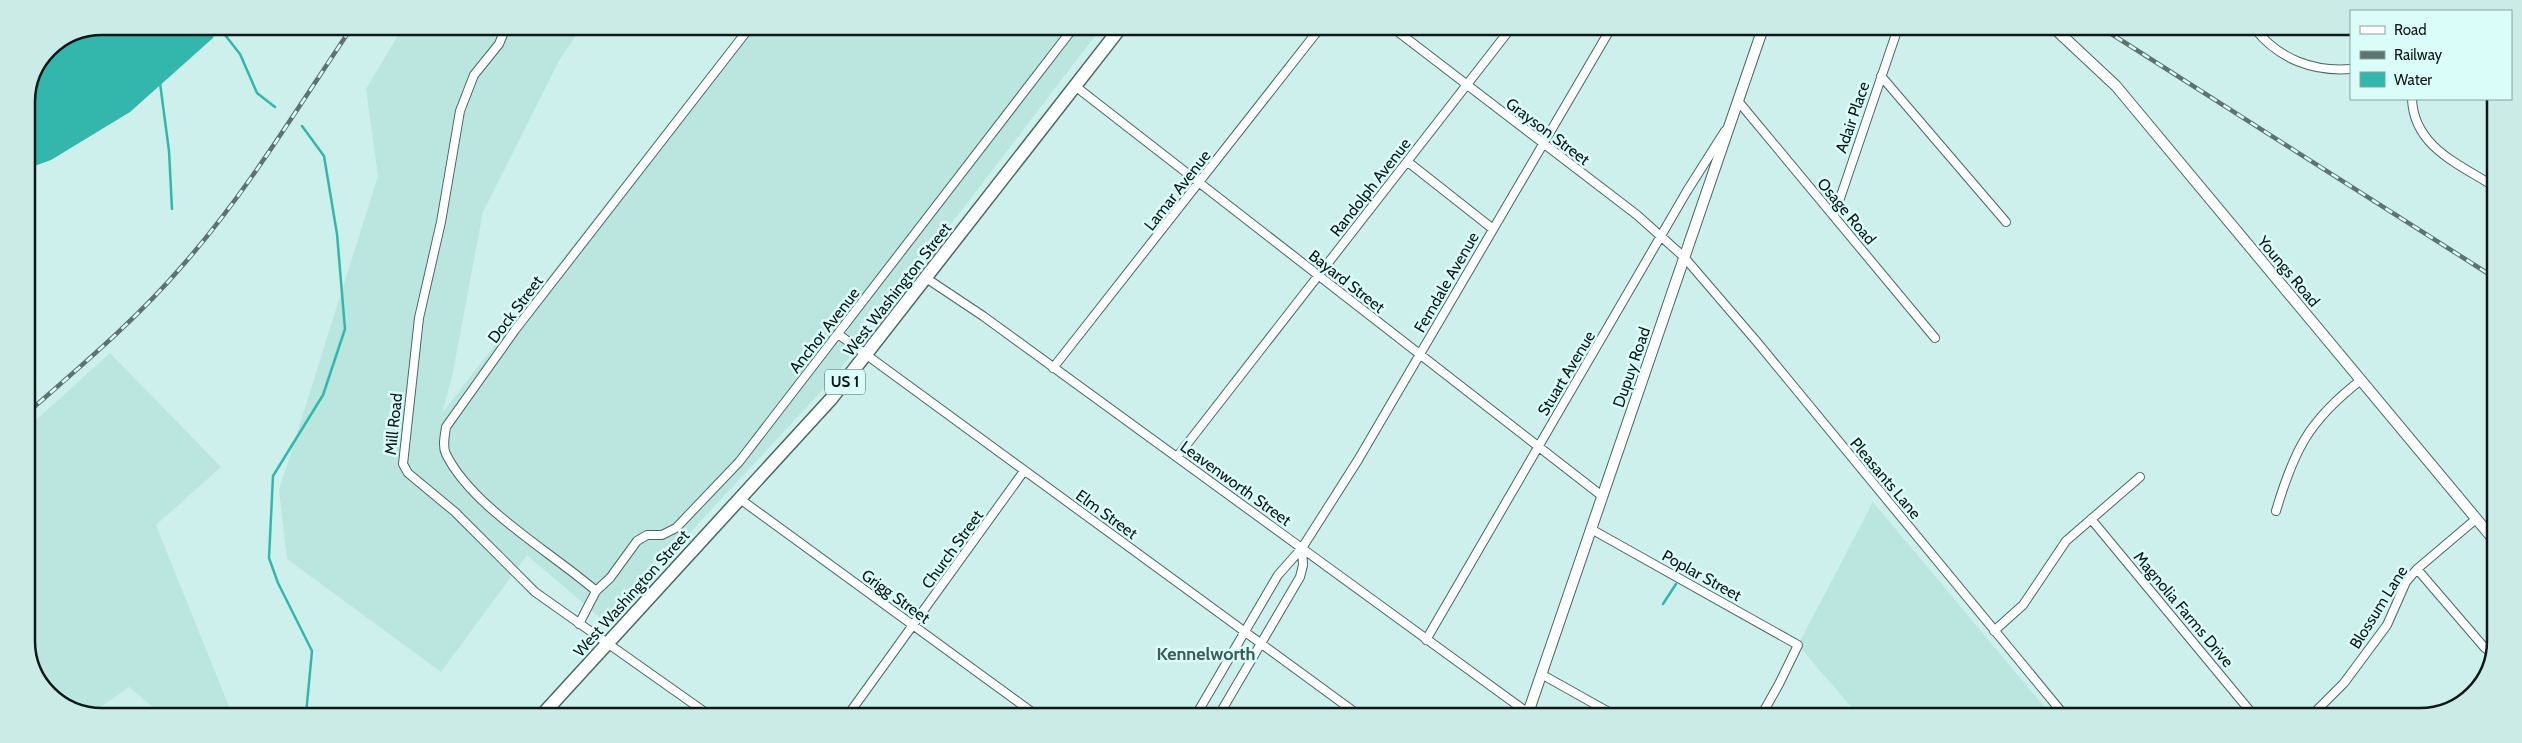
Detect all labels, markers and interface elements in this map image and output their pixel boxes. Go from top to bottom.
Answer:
legend [2350,10,2512,100]
text: Road [2394,21,2427,39]
text: Railway [2394,46,2443,64]
text: Water [2394,71,2432,89]
street label: Adair Place [1831,79,1874,155]
street label: Grayson Street [1502,94,1594,169]
street label: Randolph Avenue [1326,134,1415,240]
street label: Lamar Avenue [1140,146,1215,234]
street label: Osage Road [1813,174,1880,248]
street label: West Washington Street [839,218,956,360]
street label: Ferndale Avenue [1410,229,1483,336]
street label: Youngs Road [2253,231,2324,311]
street label: Bayard Street [1305,246,1389,317]
street label: Dock Street [484,271,547,347]
street label: Anchor Avenue [785,284,864,377]
street label: Dupuy Road [1609,325,1654,410]
street label: Stuart Avenue [1534,328,1599,419]
road number: US 1 [825,370,865,394]
street label: Mill Road [381,392,406,456]
street label: Pleasants Lane [1846,434,1925,523]
street label: Leavenworth Street [1177,437,1295,530]
street label: Elm Street [1072,486,1142,543]
street label: Church Street [918,506,988,592]
street label: West Washington Street [569,526,694,661]
street label: Poplar Street [1659,546,1745,605]
street label: Magnolia Farms Drive [2130,548,2238,671]
street label: Blossum Lane [2345,562,2411,652]
street label: Grigg Street [858,565,934,628]
district label: Kennelworth [1157,643,1255,665]

